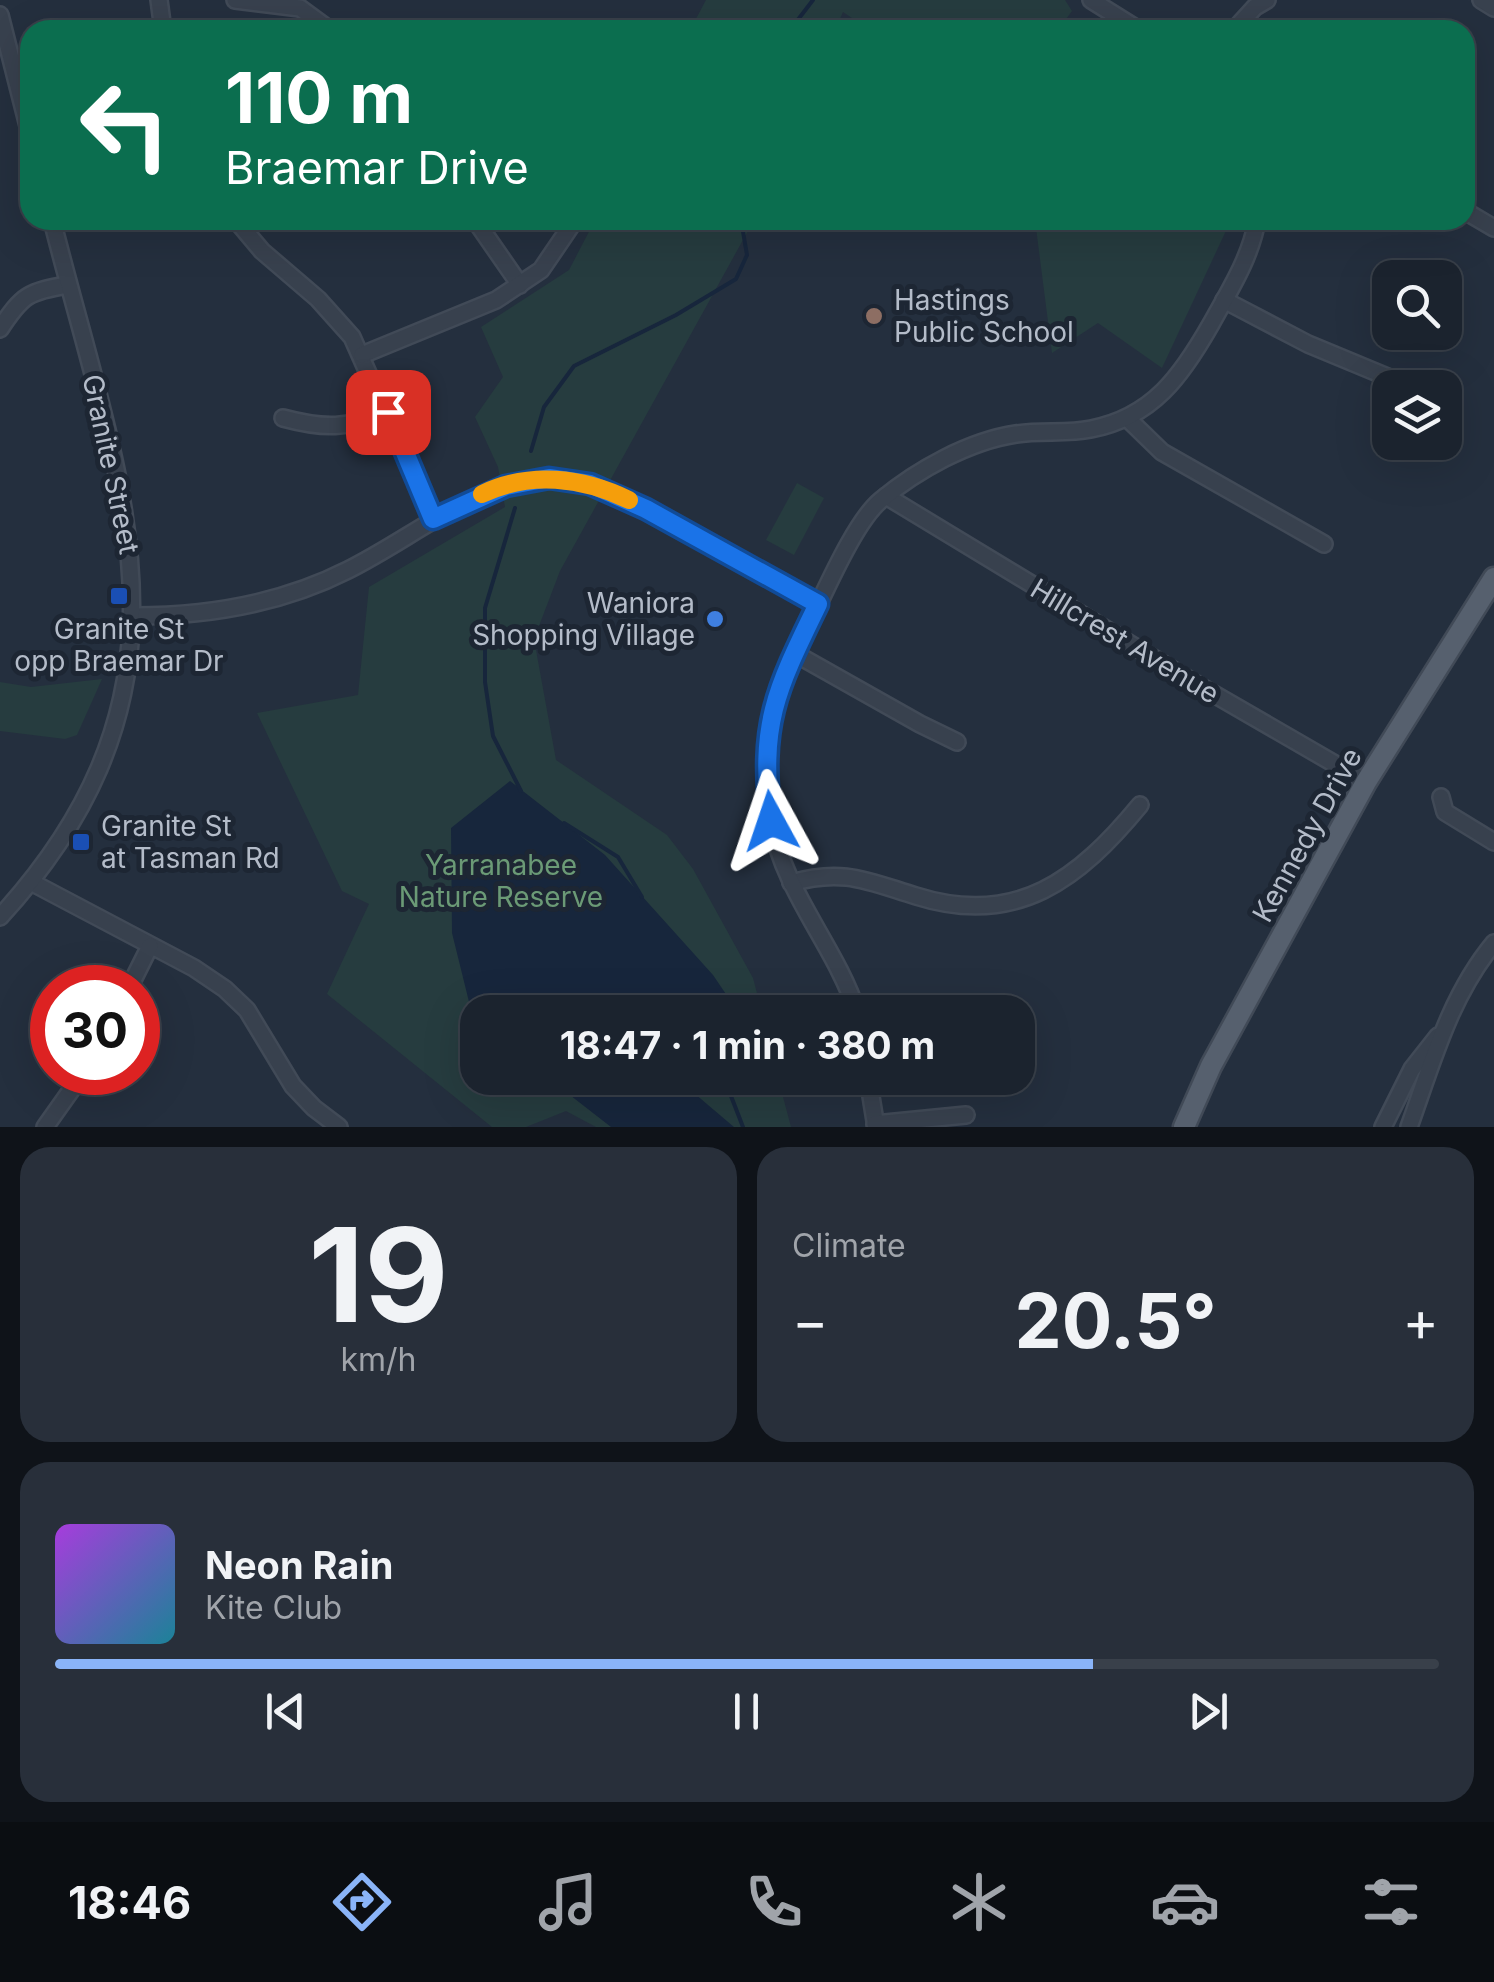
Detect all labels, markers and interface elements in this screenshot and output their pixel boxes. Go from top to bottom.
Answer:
text: 110 m [225,55,413,140]
icon: left [60,60,190,190]
text: Braemar Drive [225,140,529,195]
map controls [1372,260,1462,460]
button: search [1372,260,1462,350]
place label: Hastings Public School [894,283,1074,349]
marker: Hastings Public School [863,305,885,327]
pin [346,370,431,455]
button: layers [1372,370,1462,460]
street label: Granite Street [75,371,147,557]
icon: arrive [361,385,416,440]
street label: Hillcrest Avenue [1025,571,1225,711]
marker: Granite St opp Braemar Dr [108,585,130,607]
place label: Waniora Shopping Village [472,586,695,652]
marker: Waniora Shopping Village [704,608,726,630]
place label: Granite St opp Braemar Dr [14,612,224,678]
street label: Kennedy Drive [1245,742,1369,928]
position arrow [719,769,823,873]
place label: Granite St at Tasman Rd [101,809,280,875]
marker: Granite St at Tasman Rd [70,831,92,853]
park label: Yarranabee Nature Reserve [399,848,603,914]
speed limit sign: 30 [30,965,160,1095]
text: 18:47 · 1 min · 380 m [560,1022,935,1068]
text: 19 [308,1196,449,1353]
text: Climate [792,1226,906,1265]
text: 20.5° [1014,1275,1217,1366]
text: − [792,1288,828,1354]
text: + [1403,1288,1439,1354]
text: km/h [340,1340,417,1379]
text: Neon Rain [205,1542,393,1588]
text: Kite Club [205,1588,342,1627]
icon: previous [258,1684,313,1739]
icon: pause [719,1684,774,1739]
icon: next [1181,1684,1236,1739]
icon: directions [327,1867,397,1937]
icon: music [533,1867,603,1937]
icon: phone [739,1867,809,1937]
icon: climate [944,1867,1014,1937]
icon: car [1150,1867,1220,1937]
icon: filters [1356,1867,1426,1937]
text: 18:46 [68,1875,191,1930]

